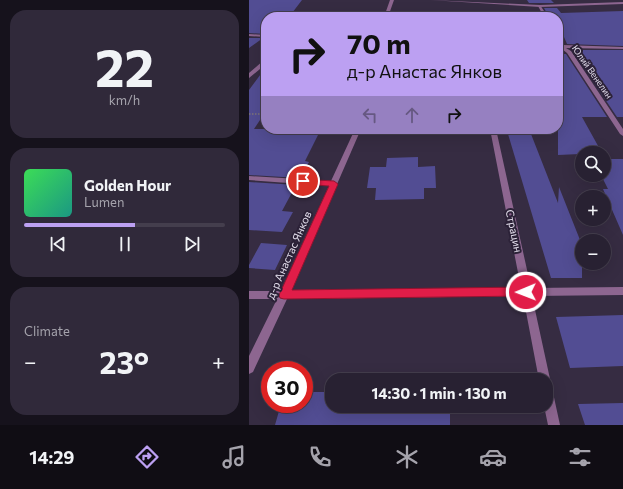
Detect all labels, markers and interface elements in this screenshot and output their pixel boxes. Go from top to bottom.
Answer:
text: 70 m [347,26,411,60]
icon: right [281,28,333,80]
text: 22 [95,34,154,98]
street label: Юлий Венелин [570,43,615,101]
text: д-р Анастас Янков [347,60,502,82]
text: km/h [109,92,140,108]
icon: left [359,104,381,126]
icon: ahead [401,104,423,126]
icon: right [443,104,465,126]
map controls [575,146,611,270]
button: search [575,146,611,182]
pin [286,164,320,198]
icon: arrive [292,170,314,192]
text: Golden Hour [84,176,171,194]
button: + [575,190,611,226]
text: Lumen [84,194,124,210]
street label: Страцин [504,208,525,254]
street label: д-р Анастас Янков [263,209,314,301]
icon: previous [47,233,69,255]
icon: pause [114,233,136,255]
icon: next [181,233,203,255]
button: − [575,234,611,270]
position arrow [505,271,547,313]
text: Climate [24,323,70,339]
text: 23° [100,343,149,380]
text: − [24,348,37,375]
text: + [212,348,225,375]
speed limit sign: 30 [261,361,313,413]
text: 14:30 · 1 min · 130 m [371,384,507,402]
icon: directions [133,443,161,471]
icon: music [220,443,248,471]
icon: phone [306,443,334,471]
icon: climate [393,443,421,471]
icon: car [479,443,507,471]
icon: filters [566,443,594,471]
text: 14:29 [29,446,74,468]

